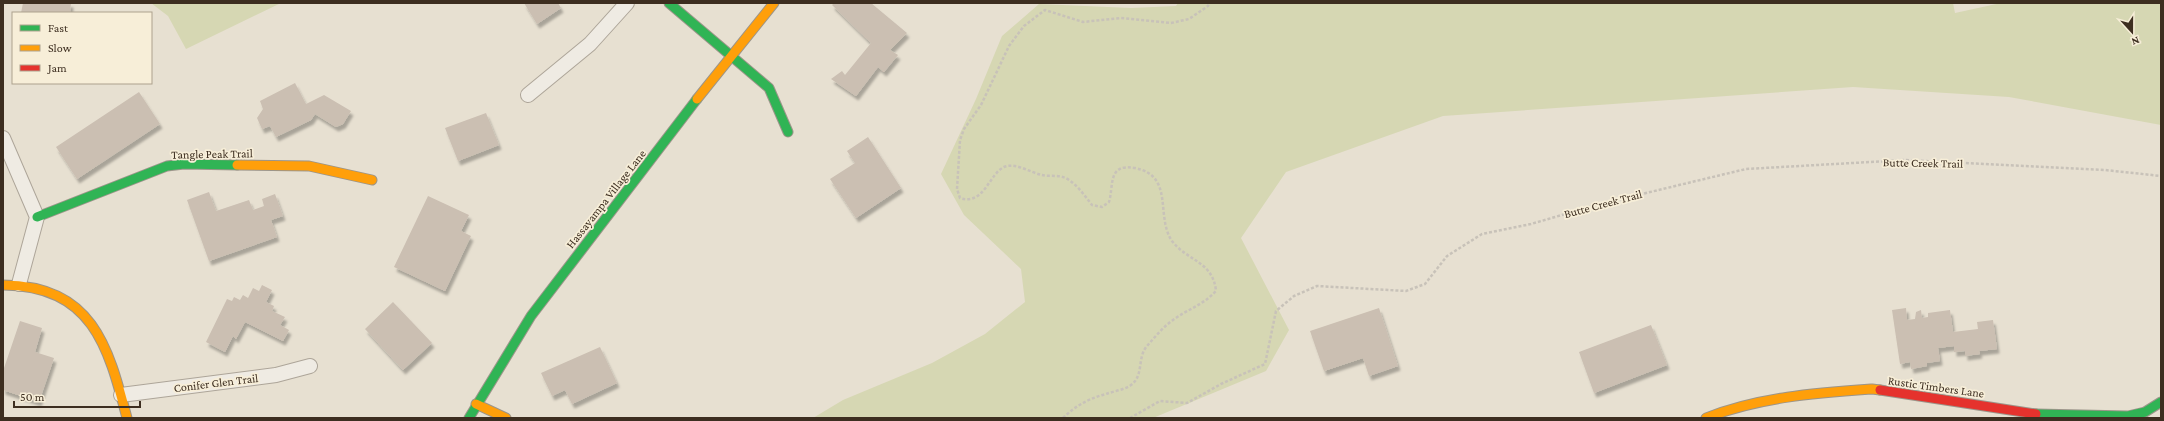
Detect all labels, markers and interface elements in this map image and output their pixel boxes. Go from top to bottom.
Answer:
legend [12,12,152,84]
north arrow [2112,12,2152,52]
text: Fast [48,21,69,35]
text: N [2129,34,2141,48]
text: Slow [48,41,72,55]
text: Jam [47,61,67,75]
street label: Tangle Peak Trail [171,146,253,162]
street label: Hassayampa Village Lane [563,147,649,251]
street label: Butte Creek Trail [1883,155,1963,171]
street label: Butte Creek Trail [1562,187,1644,221]
street label: Conifer Glen Trail [173,371,259,395]
street label: Rustic Timbers Lane [1887,373,1985,401]
scale bar [14,383,140,409]
text: 50 m [20,390,45,404]

